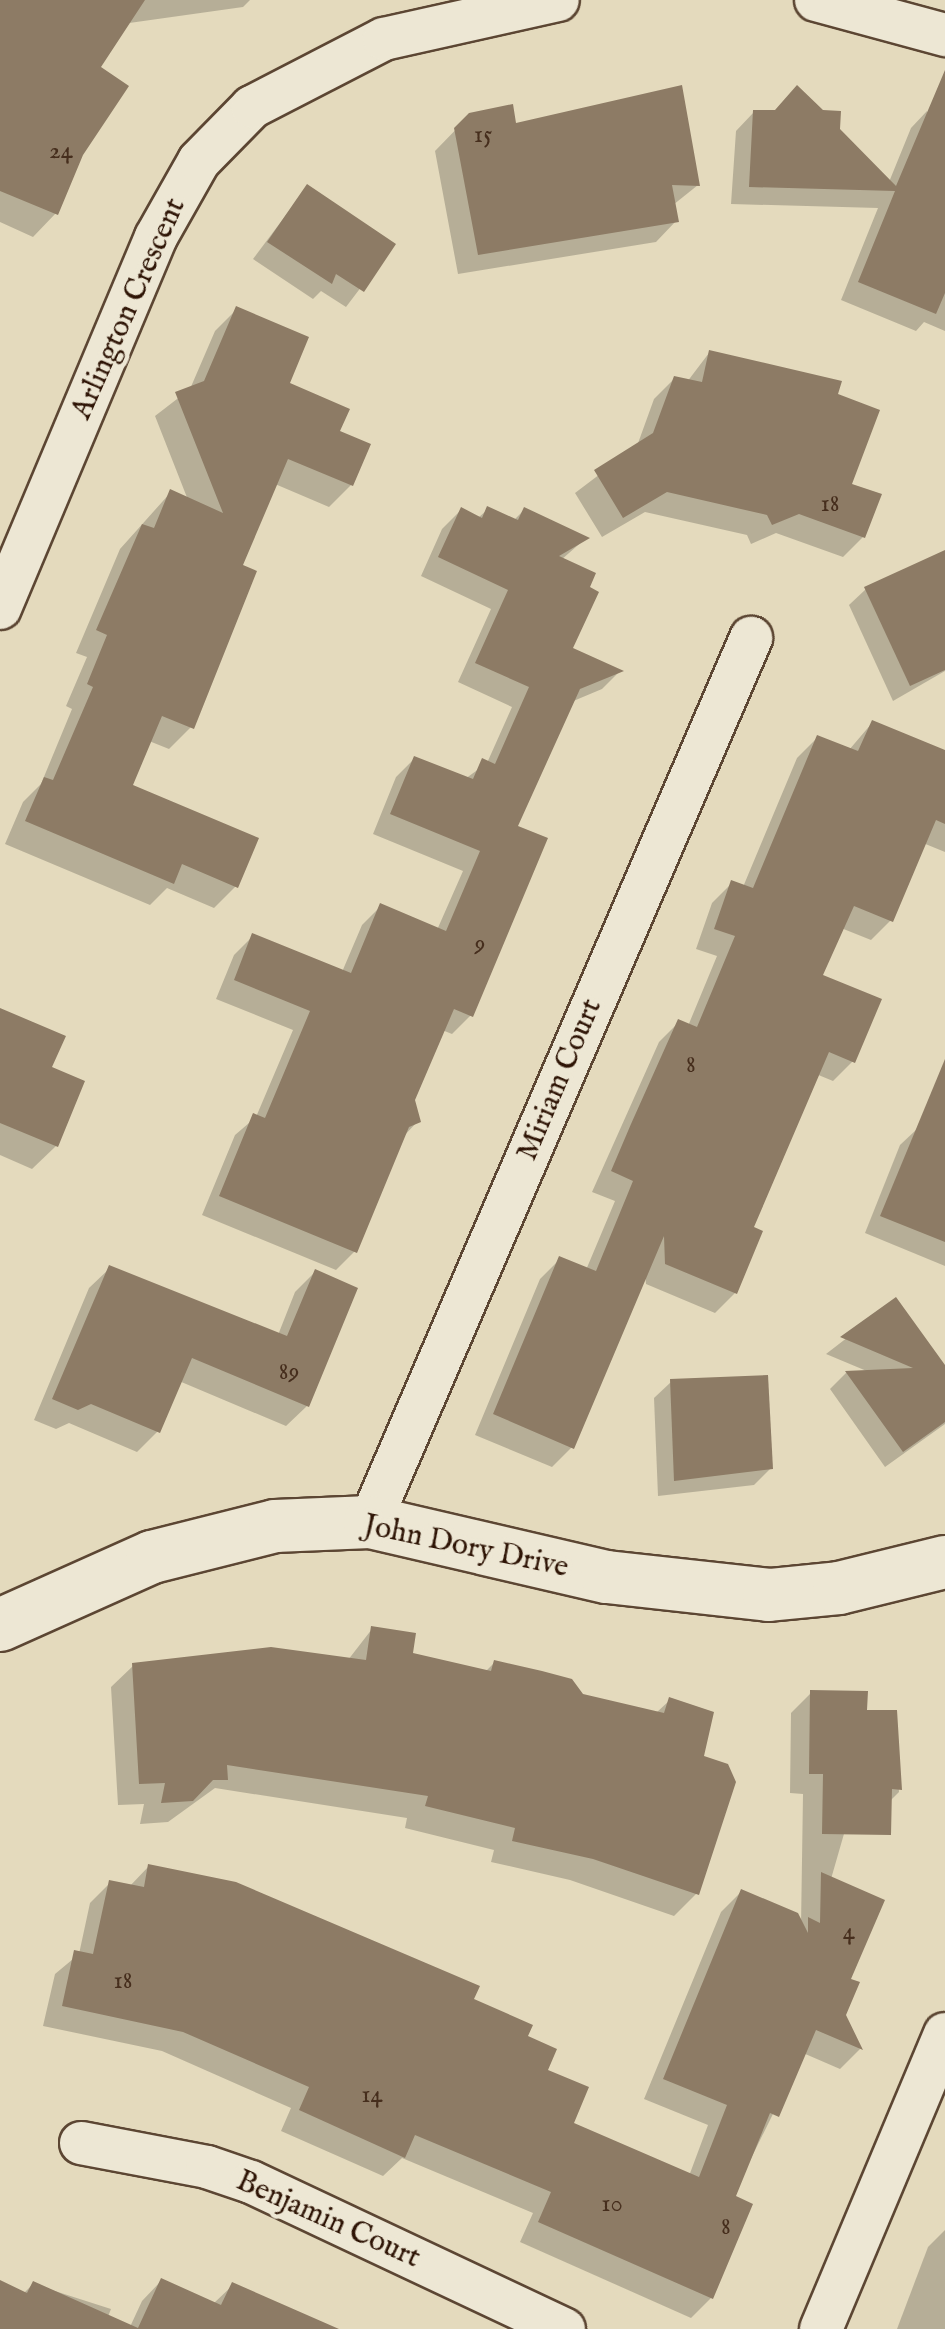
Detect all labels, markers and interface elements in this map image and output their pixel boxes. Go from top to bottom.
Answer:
house number: 15 [474,120,492,150]
house number: 24 [49,136,73,166]
street label: Arlington Crescent [64,193,194,425]
house number: 18 [820,489,840,519]
house number: 9 [475,929,485,959]
street label: Miriam Court [510,994,610,1166]
house number: 8 [686,1050,696,1080]
house number: 89 [279,1357,299,1387]
street label: John Dory Drive [360,1508,572,1586]
house number: 4 [843,1917,855,1947]
house number: 18 [113,1966,133,1996]
house number: 14 [361,2080,383,2110]
street label: Benjamin Court [230,2163,426,2277]
house number: 10 [601,2189,623,2219]
house number: 8 [721,2212,731,2242]

